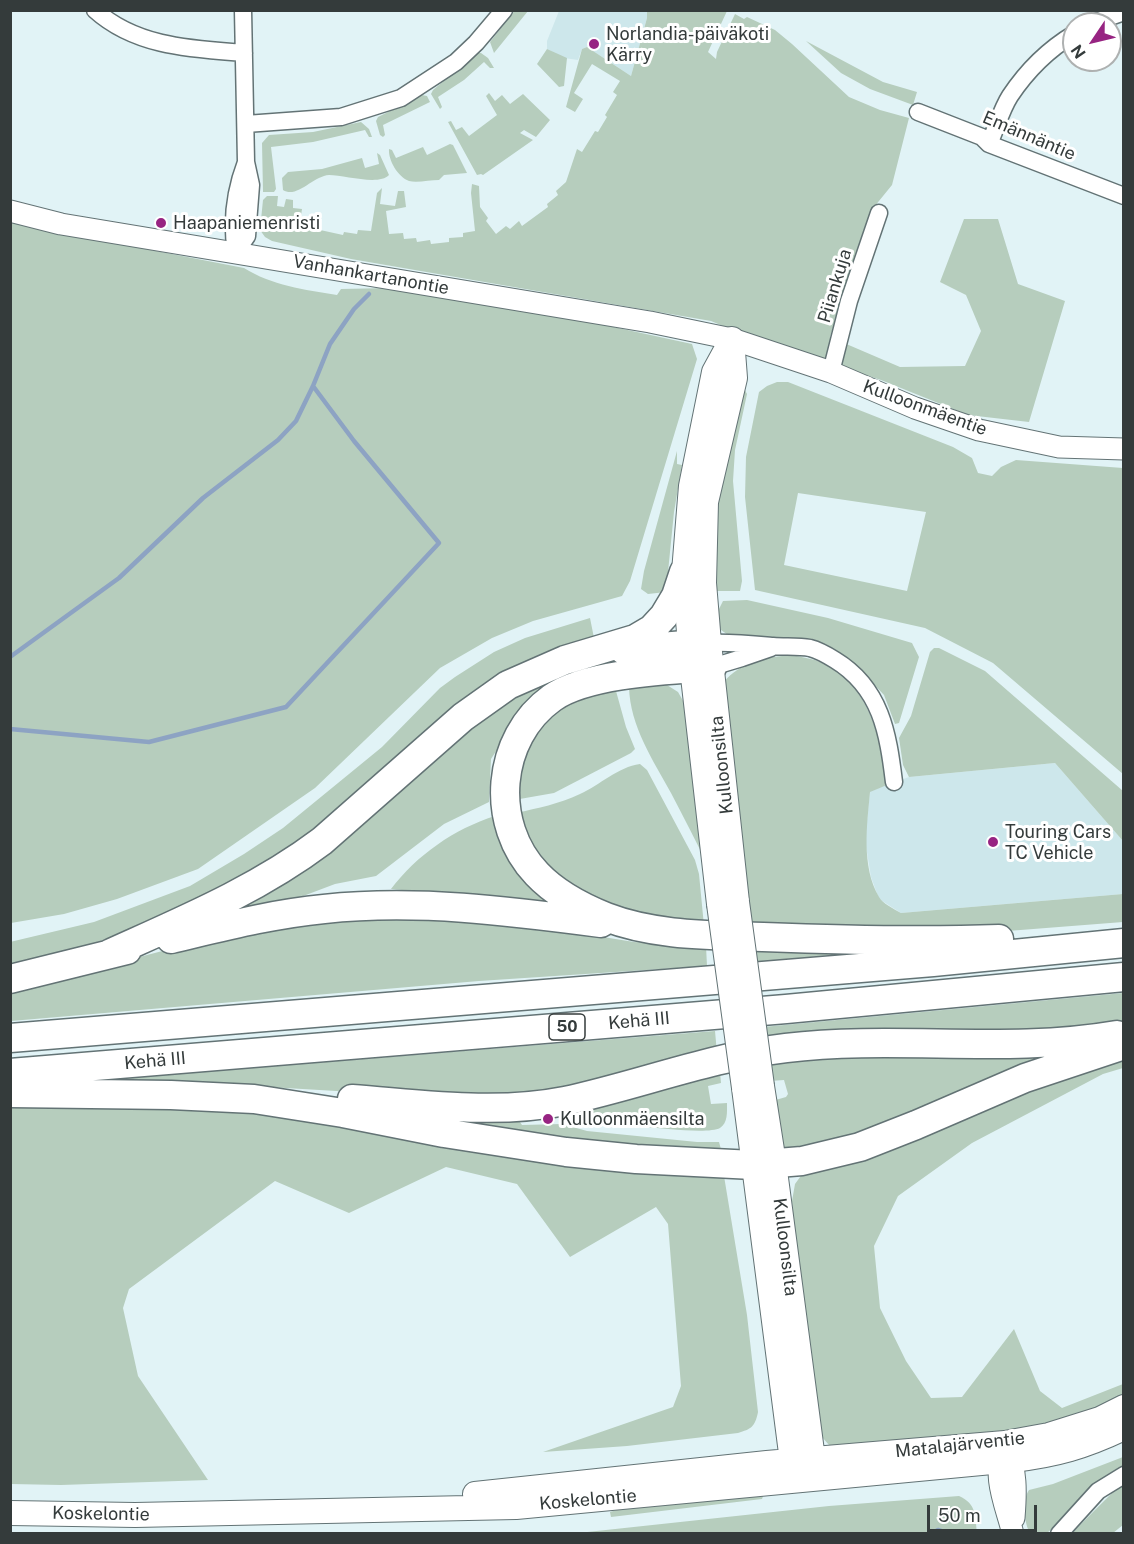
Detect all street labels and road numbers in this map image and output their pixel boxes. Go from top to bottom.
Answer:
street label: Emännäntie [979,107,1079,165]
street label: Piiankuja [814,247,856,325]
street label: Vanhankartanontie [291,251,451,299]
street label: Kulloonmäentie [860,376,990,440]
street label: Kulloonsilta [706,715,738,815]
street label: Kehä III [607,1008,671,1034]
road number: 50 [549,1014,585,1040]
street label: Kehä III [123,1048,187,1074]
street label: Kulloonsilta [768,1197,802,1297]
street label: Matalajärventie [894,1427,1026,1463]
street label: Koskelontie [538,1485,638,1515]
street label: Koskelontie [52,1502,150,1526]

